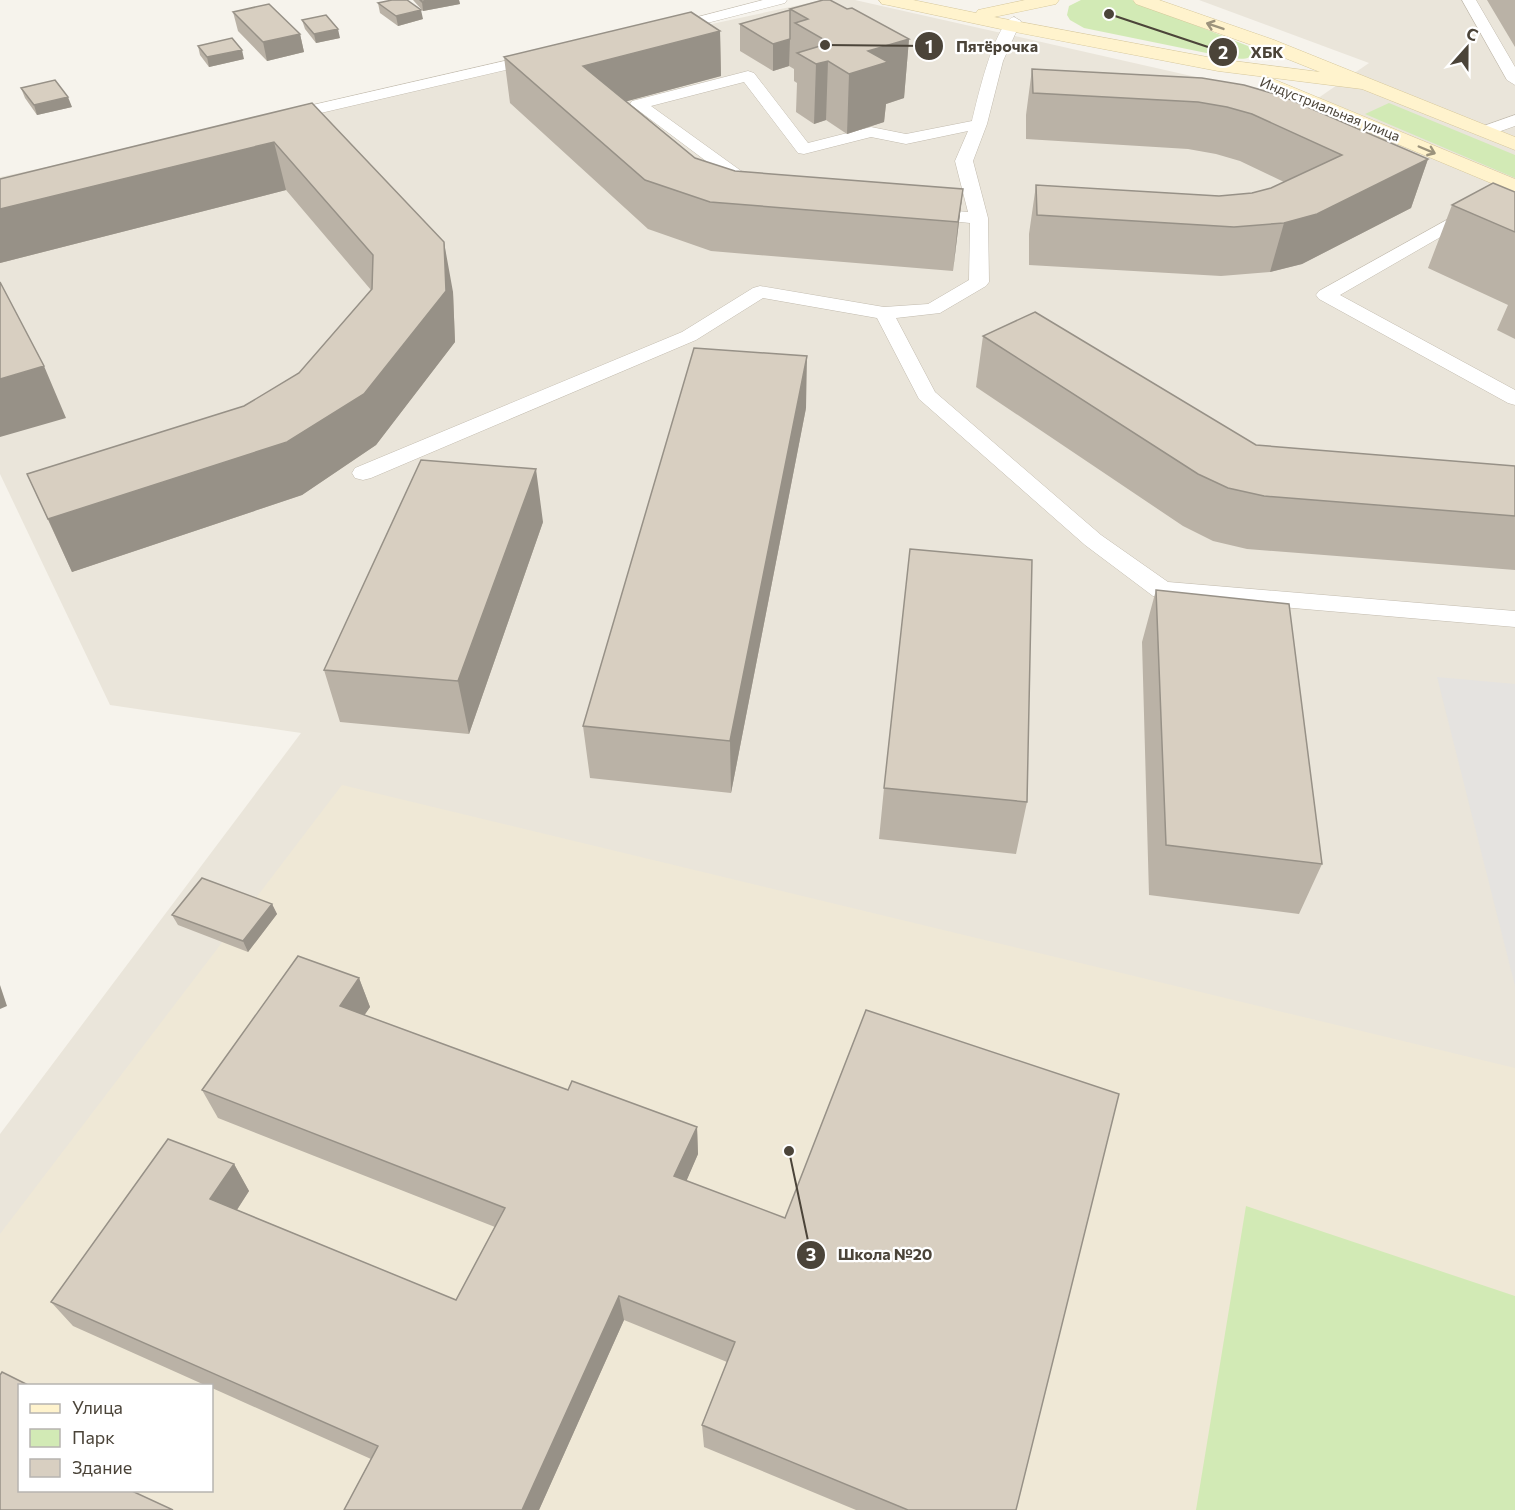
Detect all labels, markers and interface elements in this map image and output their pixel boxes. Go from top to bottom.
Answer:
north arrow [1437,18,1497,78]
one-way arrow [1206,20,1225,31]
text: С [1464,23,1481,44]
callout: Пятёрочка [914,29,1051,63]
text: 1 [925,35,933,57]
callout: ХБК [1208,35,1295,69]
text: Пятёрочка [956,36,1038,55]
text: 2 [1218,41,1228,63]
text: ХБК [1251,42,1283,61]
street label: Индустриальная улица [1258,73,1403,144]
one-way arrow [1418,144,1436,156]
callout: Школа №20 [796,1238,944,1272]
text: 3 [806,1243,816,1265]
text: Школа №20 [838,1244,932,1263]
legend [18,1384,213,1492]
text: Улица [72,1396,123,1418]
text: Парк [72,1426,115,1448]
text: Здание [72,1456,132,1478]

